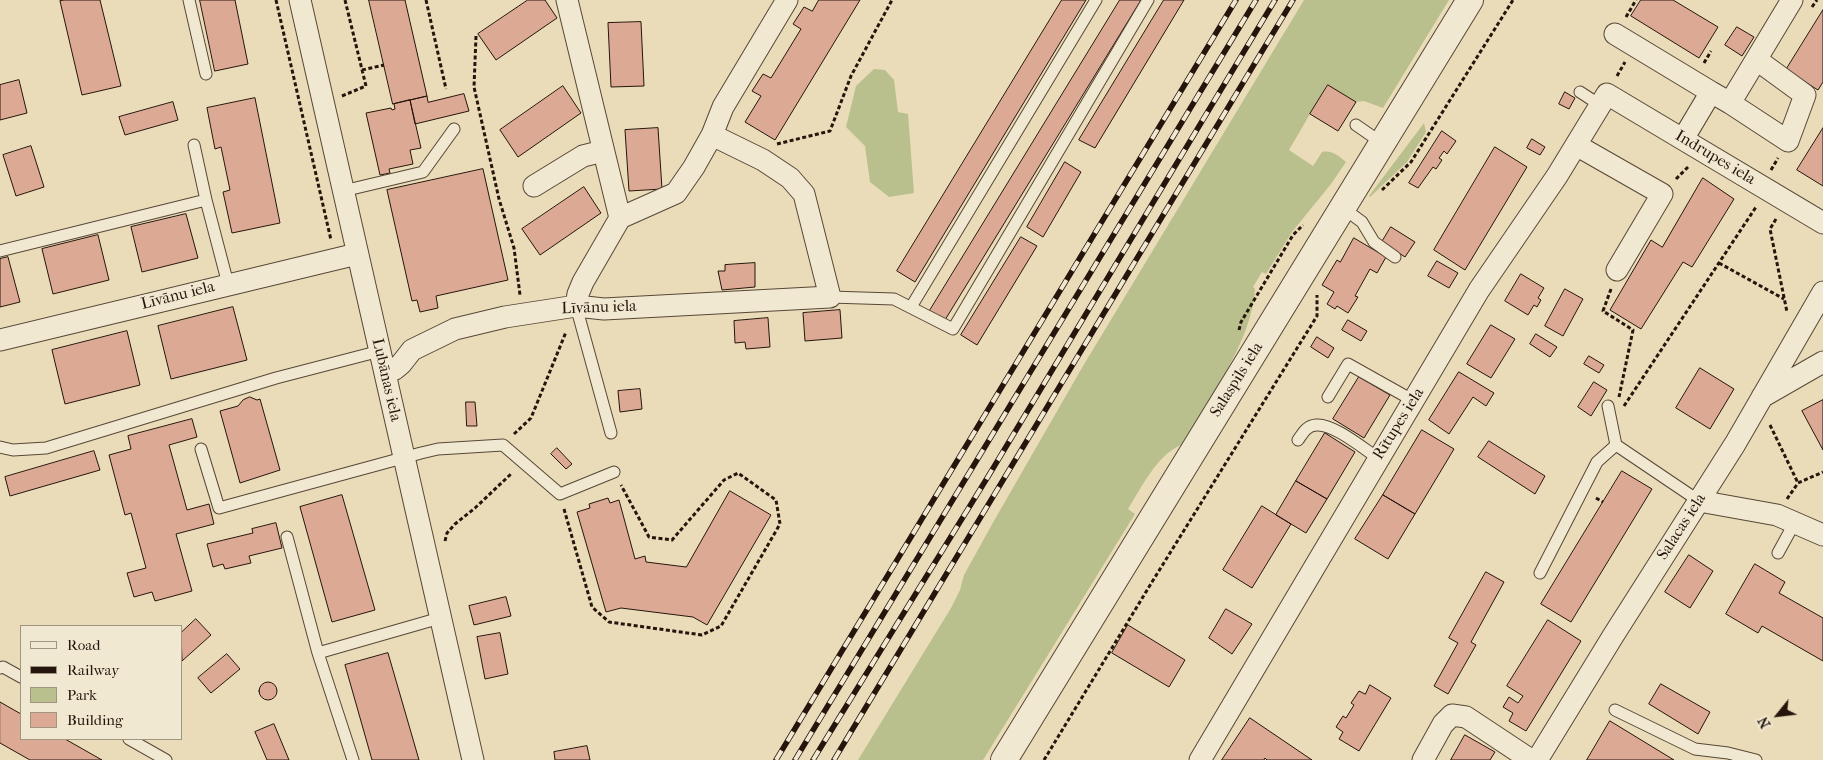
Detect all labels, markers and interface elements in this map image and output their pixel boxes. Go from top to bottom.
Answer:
street label: Indrupes iela [1671,127,1759,189]
street label: Līvānu iela [139,278,217,314]
street label: Līvānu iela [561,297,637,319]
street label: Lubānas iela [367,337,405,423]
street label: Salaspils iela [1206,339,1268,421]
street label: Rītupes iela [1369,384,1429,464]
street label: Salacas iela [1653,490,1711,564]
legend [20,625,182,740]
text: Road [67,636,100,654]
text: Railway [67,661,119,679]
text: Park [67,686,97,704]
north arrow [1753,690,1803,740]
text: Building [67,711,123,729]
text: N [1754,714,1774,731]

